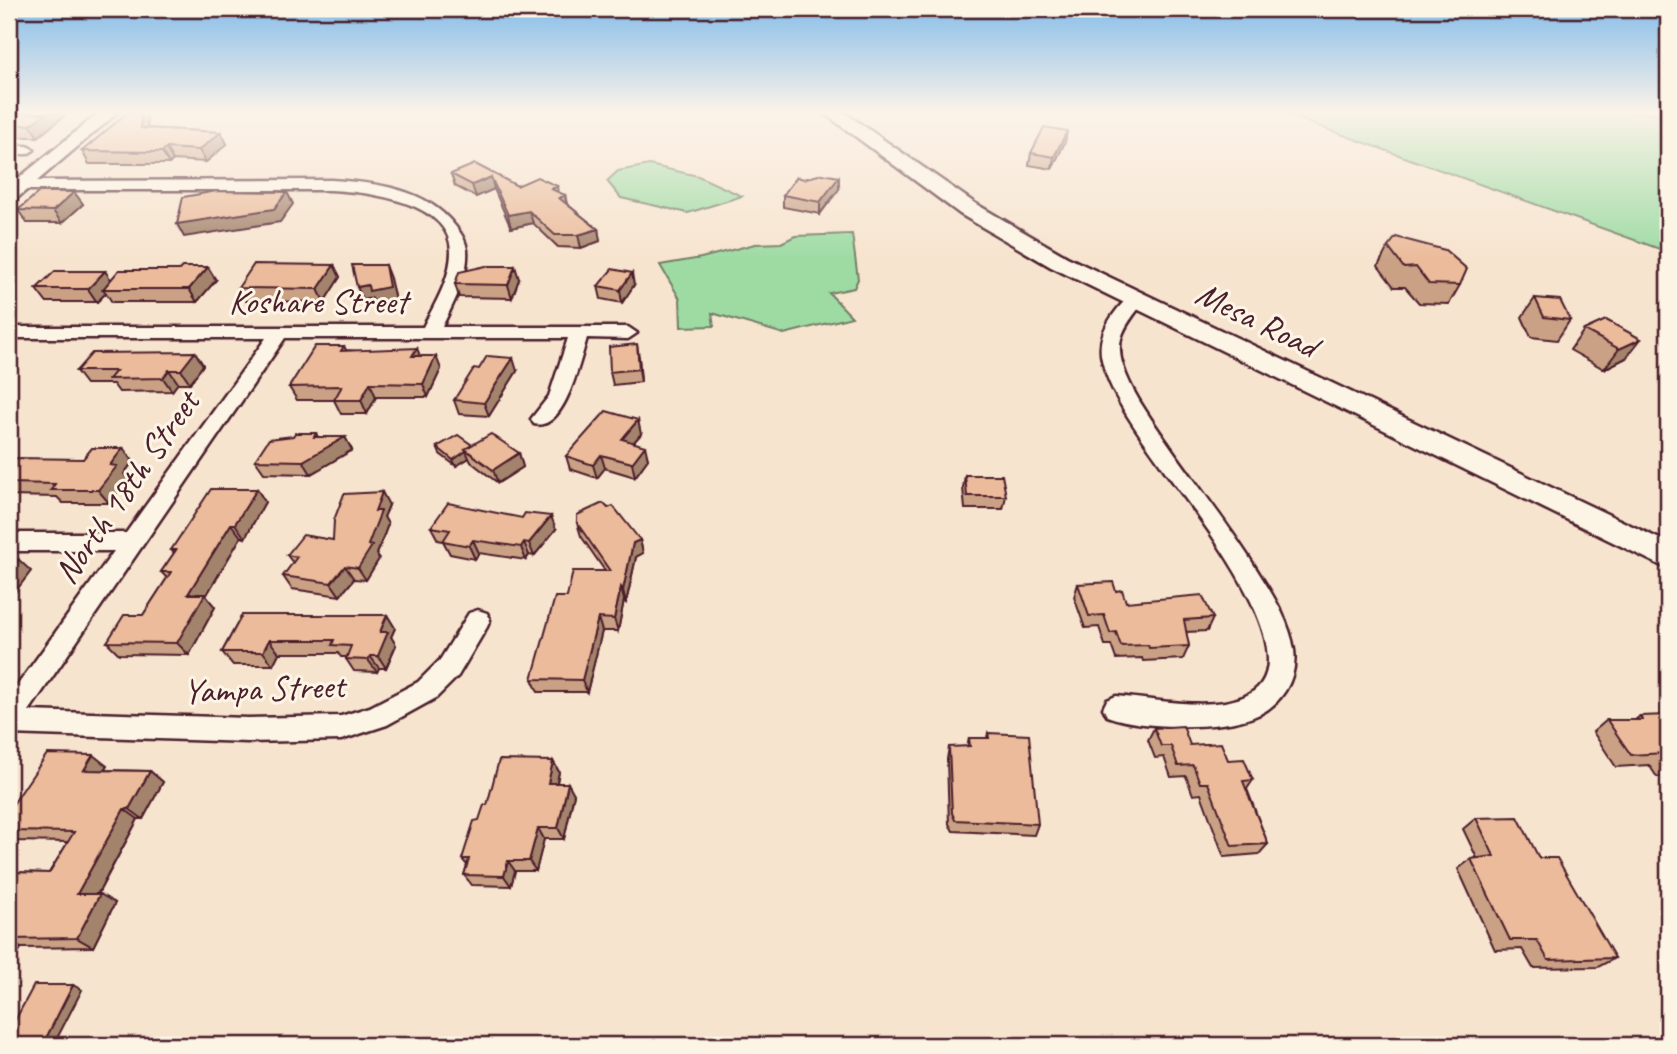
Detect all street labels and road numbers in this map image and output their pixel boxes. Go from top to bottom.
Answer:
street label: Mesa Road [1189,271,1330,370]
street label: Koshare Street [229,279,412,324]
street label: North 18th Street [43,379,211,592]
street label: Yampa Street [183,663,349,714]

